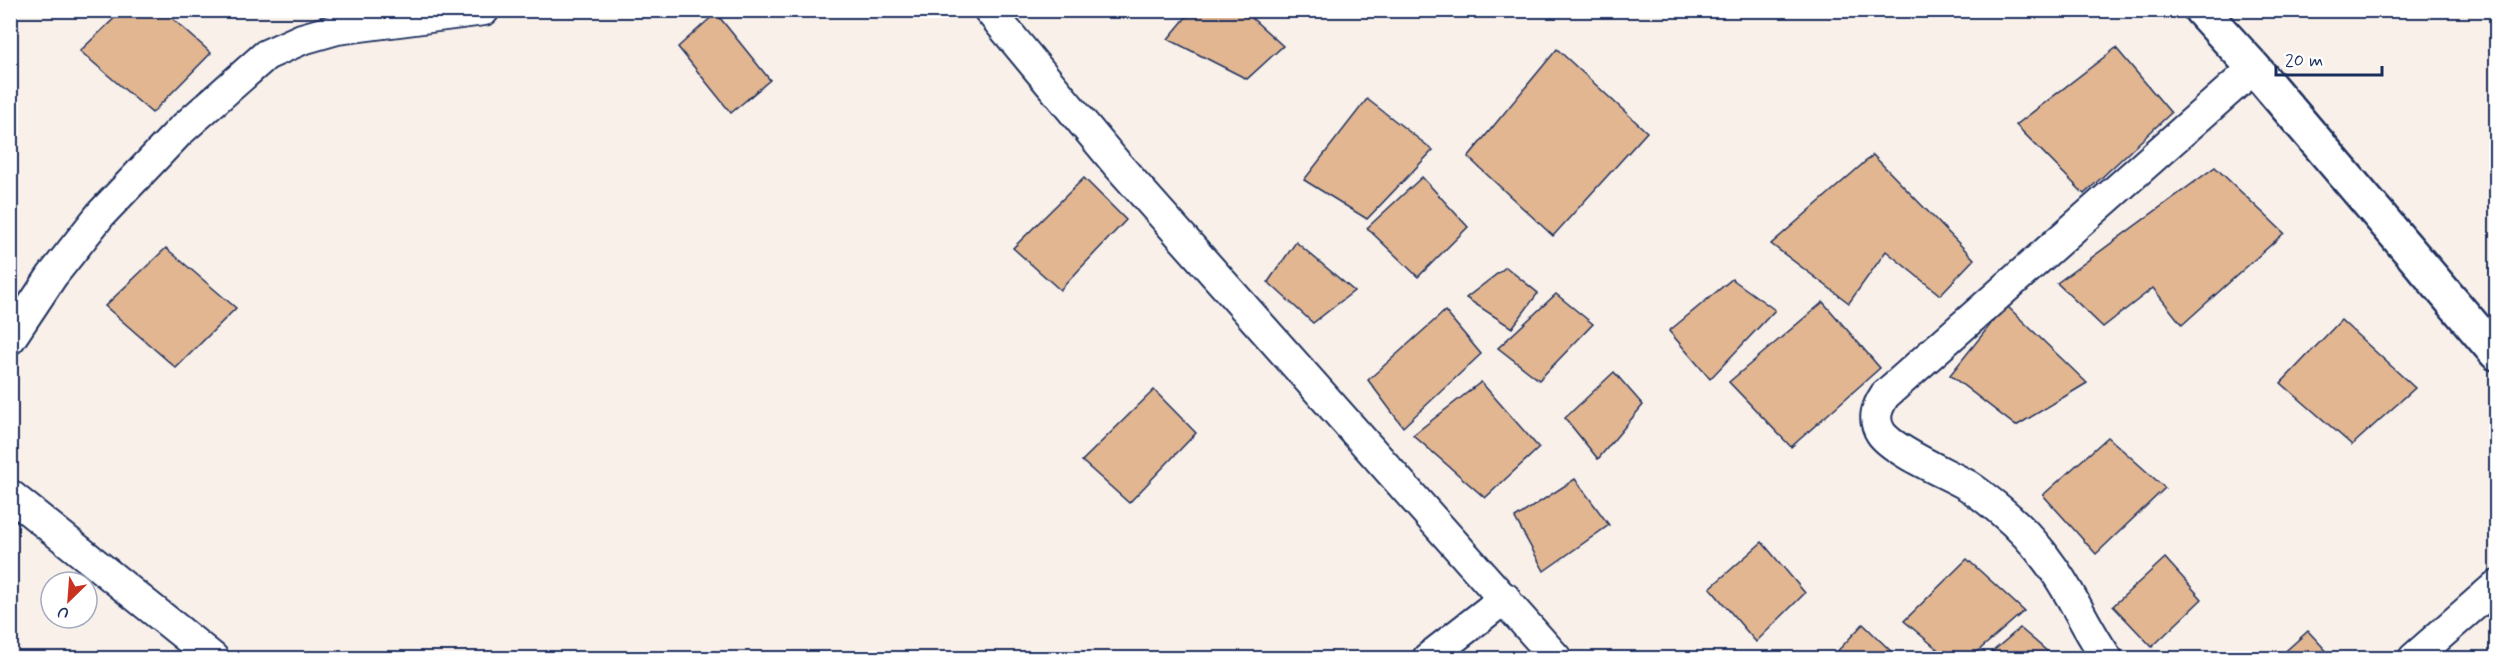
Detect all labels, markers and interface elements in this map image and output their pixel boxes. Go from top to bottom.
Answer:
scale bar [2276,39,2382,77]
text: 20 m [2285,49,2323,73]
north arrow [39,570,99,630]
text: U [54,601,72,624]

